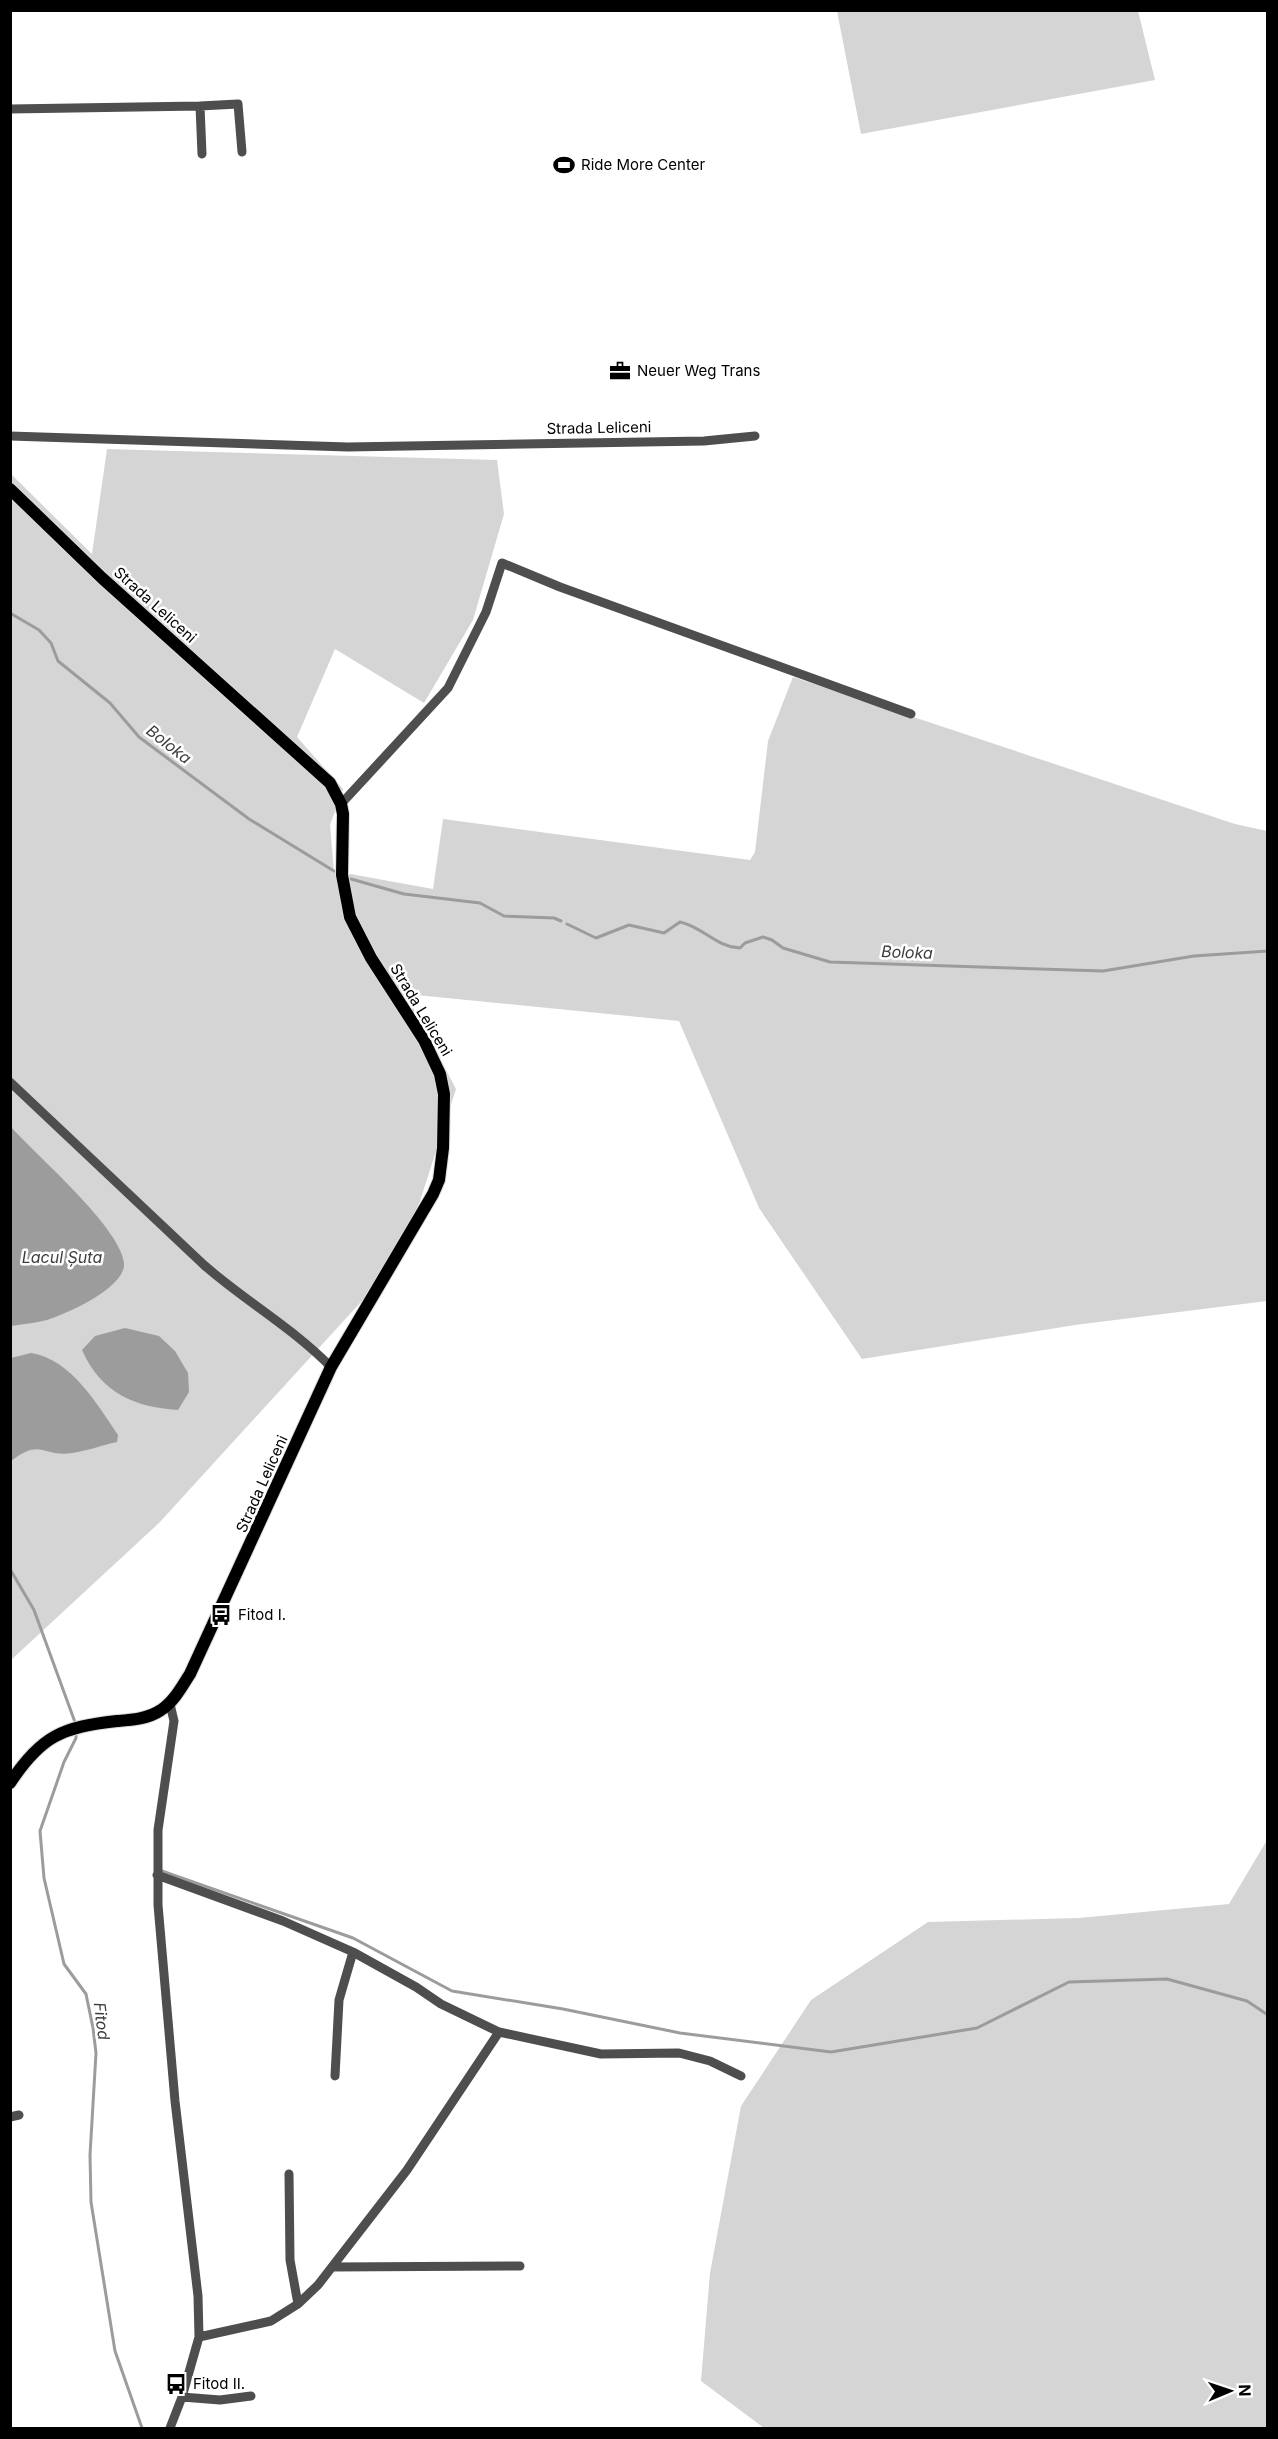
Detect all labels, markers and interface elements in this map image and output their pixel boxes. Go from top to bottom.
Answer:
sports icon: Ride More Center [552,153,576,177]
place label: Ride More Center [581,155,705,174]
office icon: Neuer Weg Trans [608,359,632,383]
place label: Neuer Weg Trans [637,361,760,380]
street label: Strada Leliceni [546,417,652,438]
street label: Strada Leliceni [110,563,201,647]
water label: Boloka [142,720,196,768]
water label: Boloka [881,941,933,963]
street label: Strada Leliceni [386,960,457,1060]
water label: Lacul Șuta [22,1247,102,1267]
street label: Strada Leliceni [232,1432,292,1536]
bus stop icon: Fitod I. [209,1603,233,1627]
place label: Fitod I. [238,1605,286,1624]
water label: Fitod [90,2001,114,2041]
north arrow [1200,2361,1260,2421]
bus stop icon: Fitod II. [164,2372,188,2396]
place label: Fitod II. [193,2374,245,2393]
text: N [1235,2384,1255,2397]

